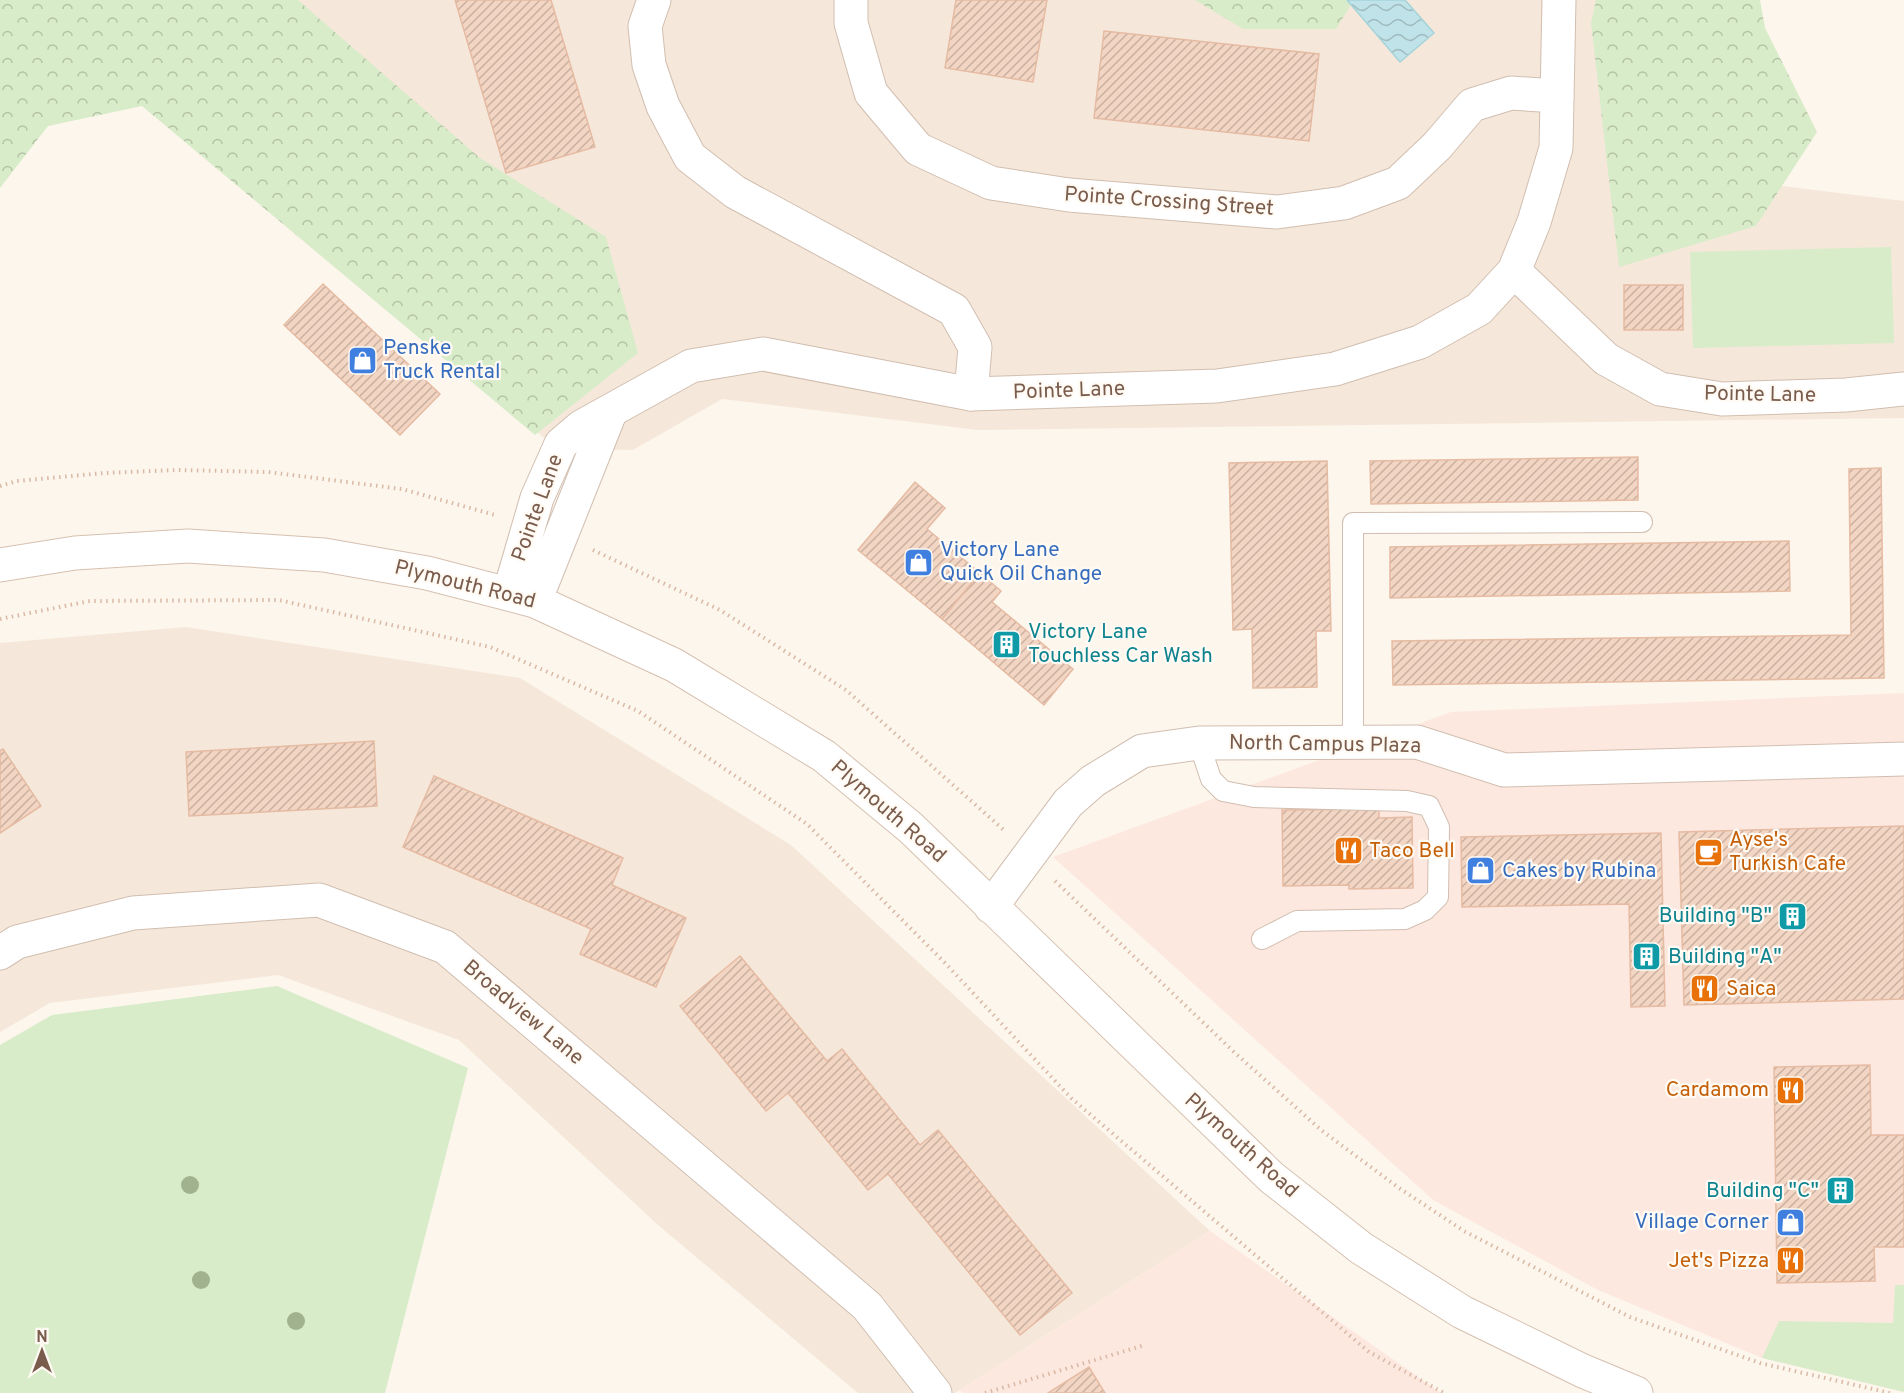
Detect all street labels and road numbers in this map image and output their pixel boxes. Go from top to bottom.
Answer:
street label: Pointe Crossing Street [1063,181,1275,223]
street label: Pointe Lane [1012,376,1126,406]
street label: Pointe Lane [1704,381,1816,409]
street label: Pointe Lane [506,451,570,565]
street label: Plymouth Road [392,554,538,616]
street label: North Campus Plaza [1229,730,1421,760]
street label: Plymouth Road [825,754,951,870]
street label: Broadview Lane [457,954,589,1072]
street label: Plymouth Road [1178,1088,1304,1204]

